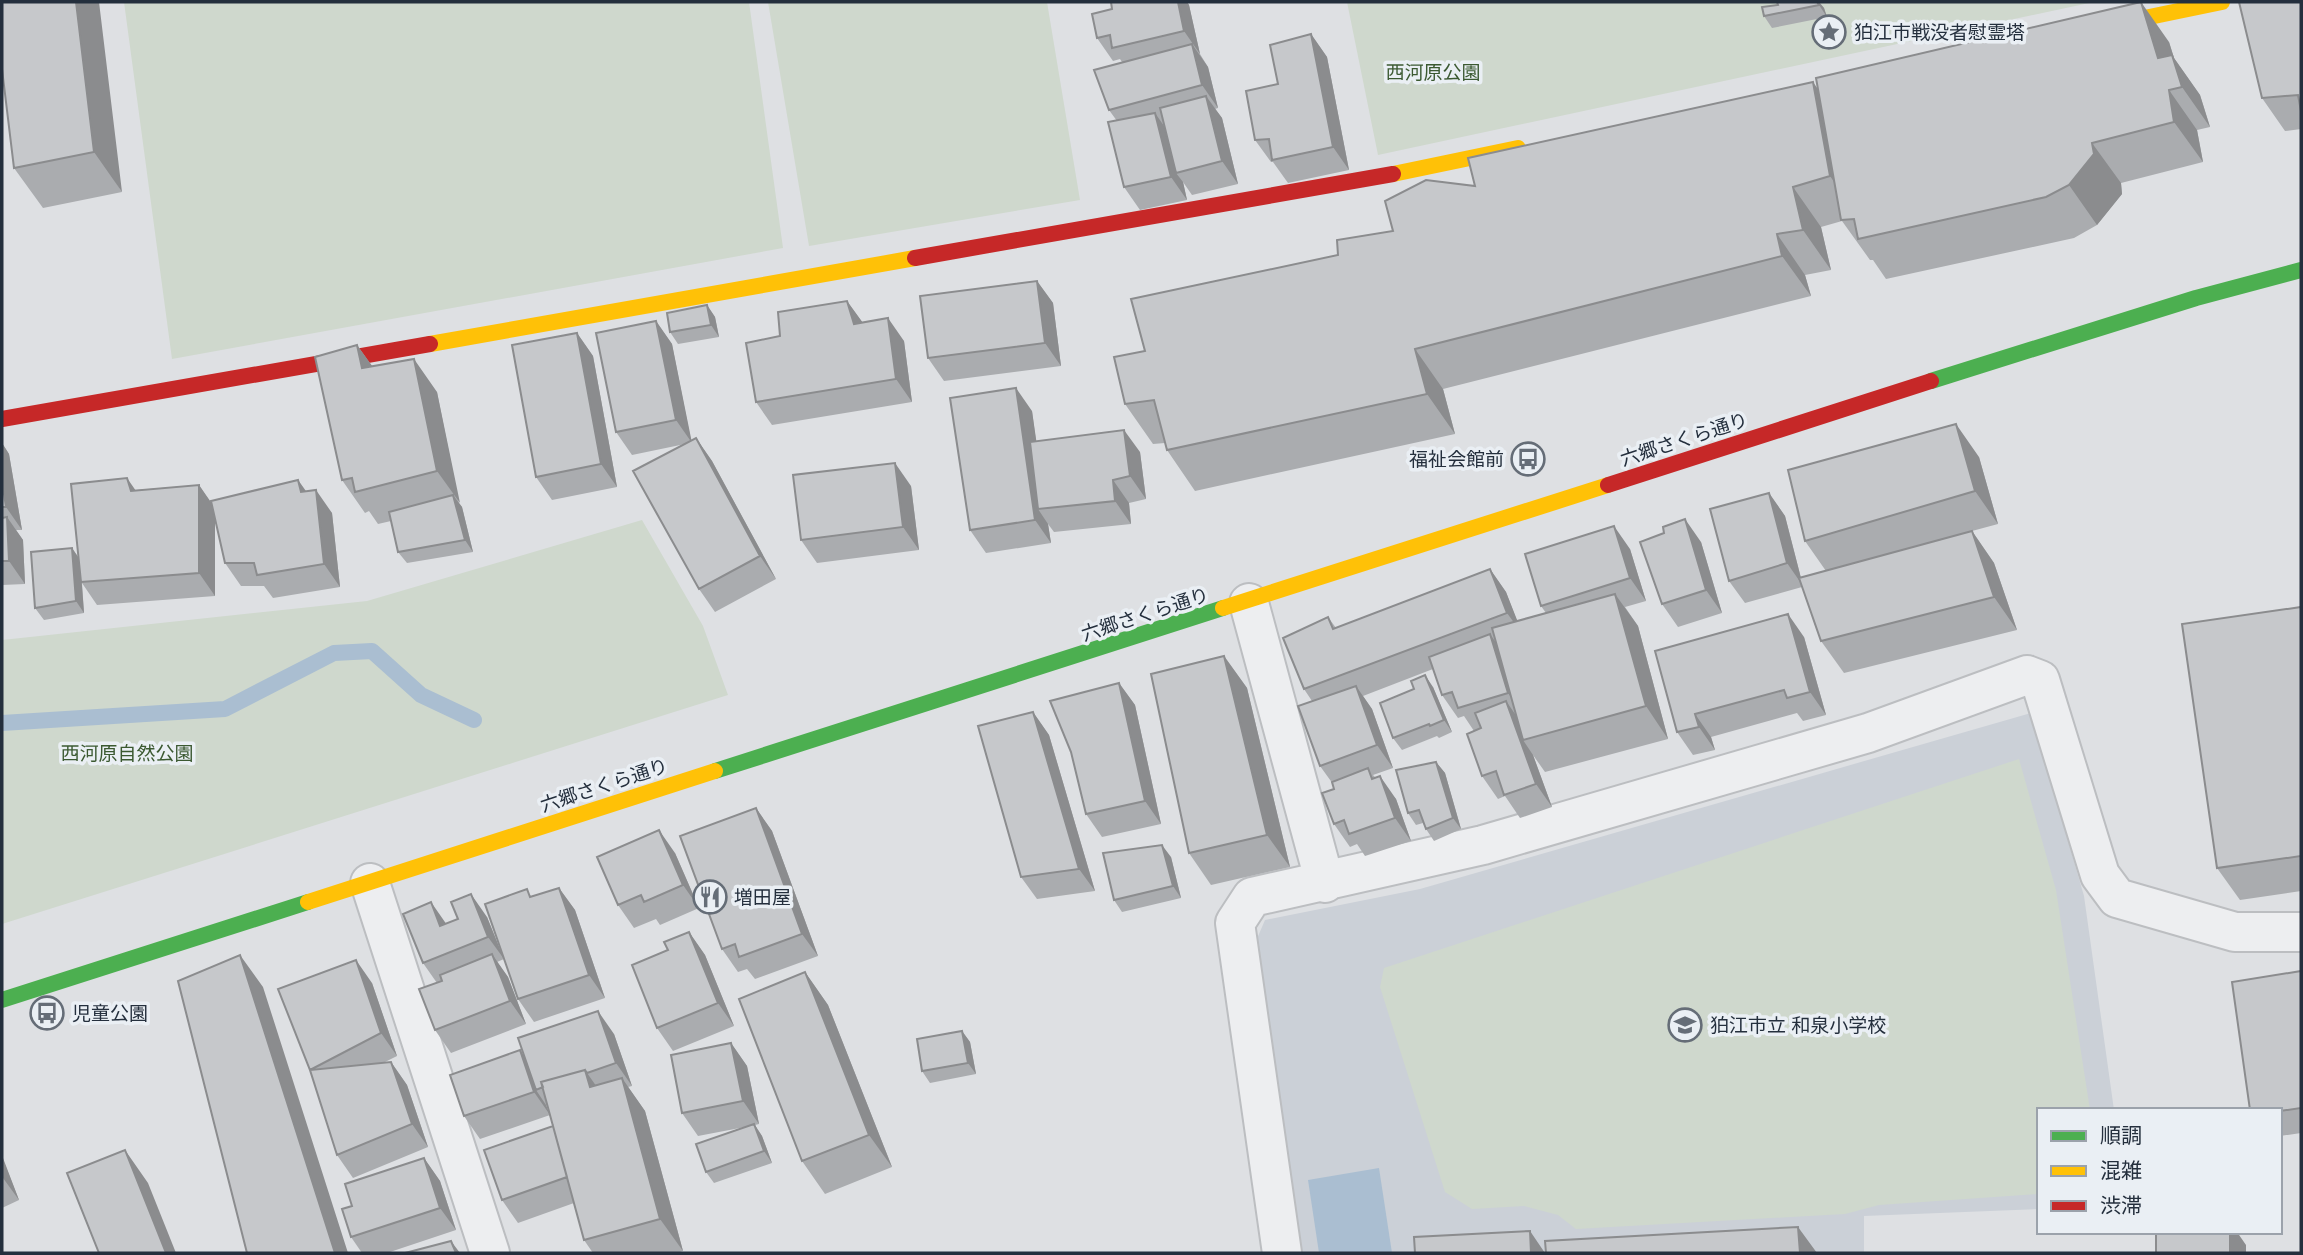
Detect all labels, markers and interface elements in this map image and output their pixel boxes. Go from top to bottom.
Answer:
place icon: 狛江市戦没者慰霊塔 [1810,13,1848,51]
place label: 狛江市戦没者慰霊塔 [1854,21,2025,44]
park label: 西河原公園 [1385,61,1481,84]
street label: 六郷さくら通り [1617,408,1751,471]
bus stop icon: 福祉会館前 [1509,440,1547,478]
place label: 福祉会館前 [1409,448,1504,471]
street label: 六郷さくら通り [1078,583,1212,646]
park label: 西河原自然公園 [60,742,194,765]
street label: 六郷さくら通り [537,754,671,817]
restaurant icon: 増田屋 [691,878,729,916]
place label: 増田屋 [734,886,791,909]
bus stop icon: 児童公園 [28,994,66,1032]
place label: 児童公園 [72,1002,148,1025]
school or university icon: 狛江市立 和泉小学校 [1666,1006,1704,1044]
place label: 狛江市立 和泉小学校 [1710,1014,1886,1037]
legend [2037,1108,2282,1234]
text: 順調 [2100,1123,2142,1148]
text: 混雑 [2100,1158,2142,1183]
text: 渋滞 [2100,1193,2142,1218]

